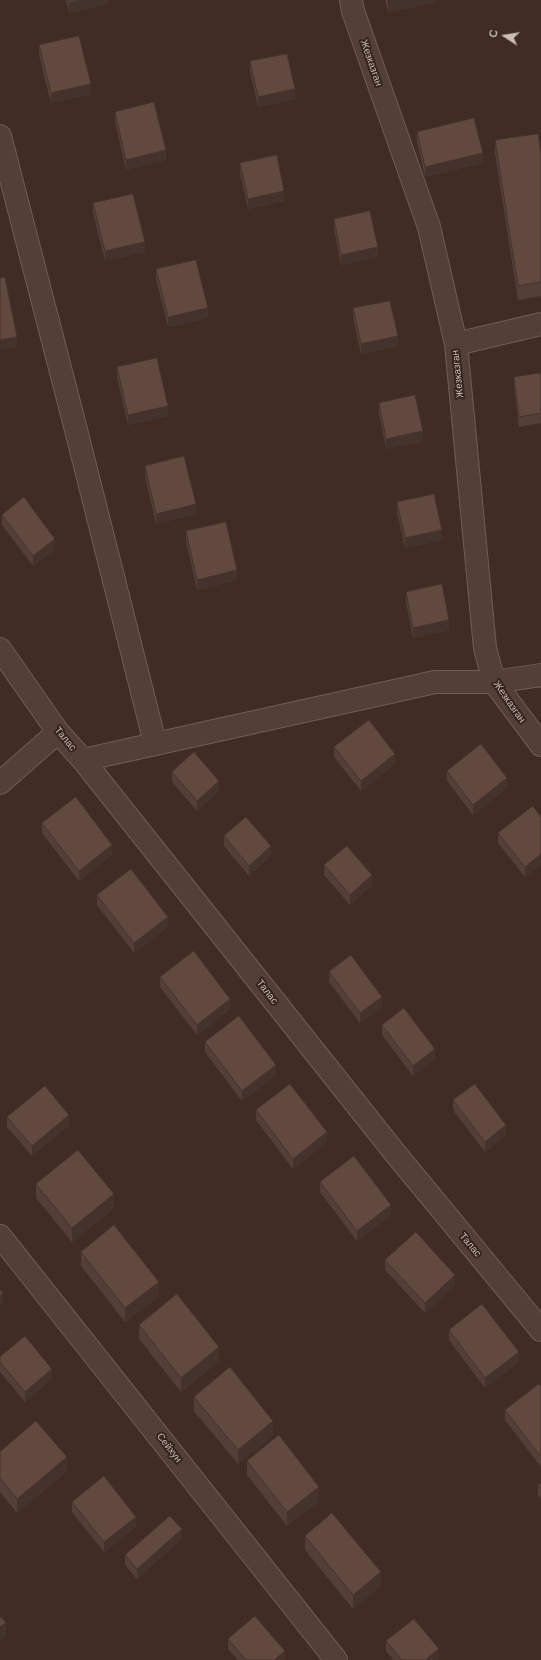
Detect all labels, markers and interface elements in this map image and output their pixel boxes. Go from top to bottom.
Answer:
north arrow [485,16,525,56]
text: С [487,28,500,39]
street label: Жезказган [357,38,385,88]
street label: Жезказган [450,349,466,399]
street label: Жезказган [490,679,528,725]
street label: Талас [52,725,78,753]
street label: Талас [254,977,280,1007]
street label: Талас [457,1231,483,1259]
street label: Сейхун [154,1431,184,1465]

